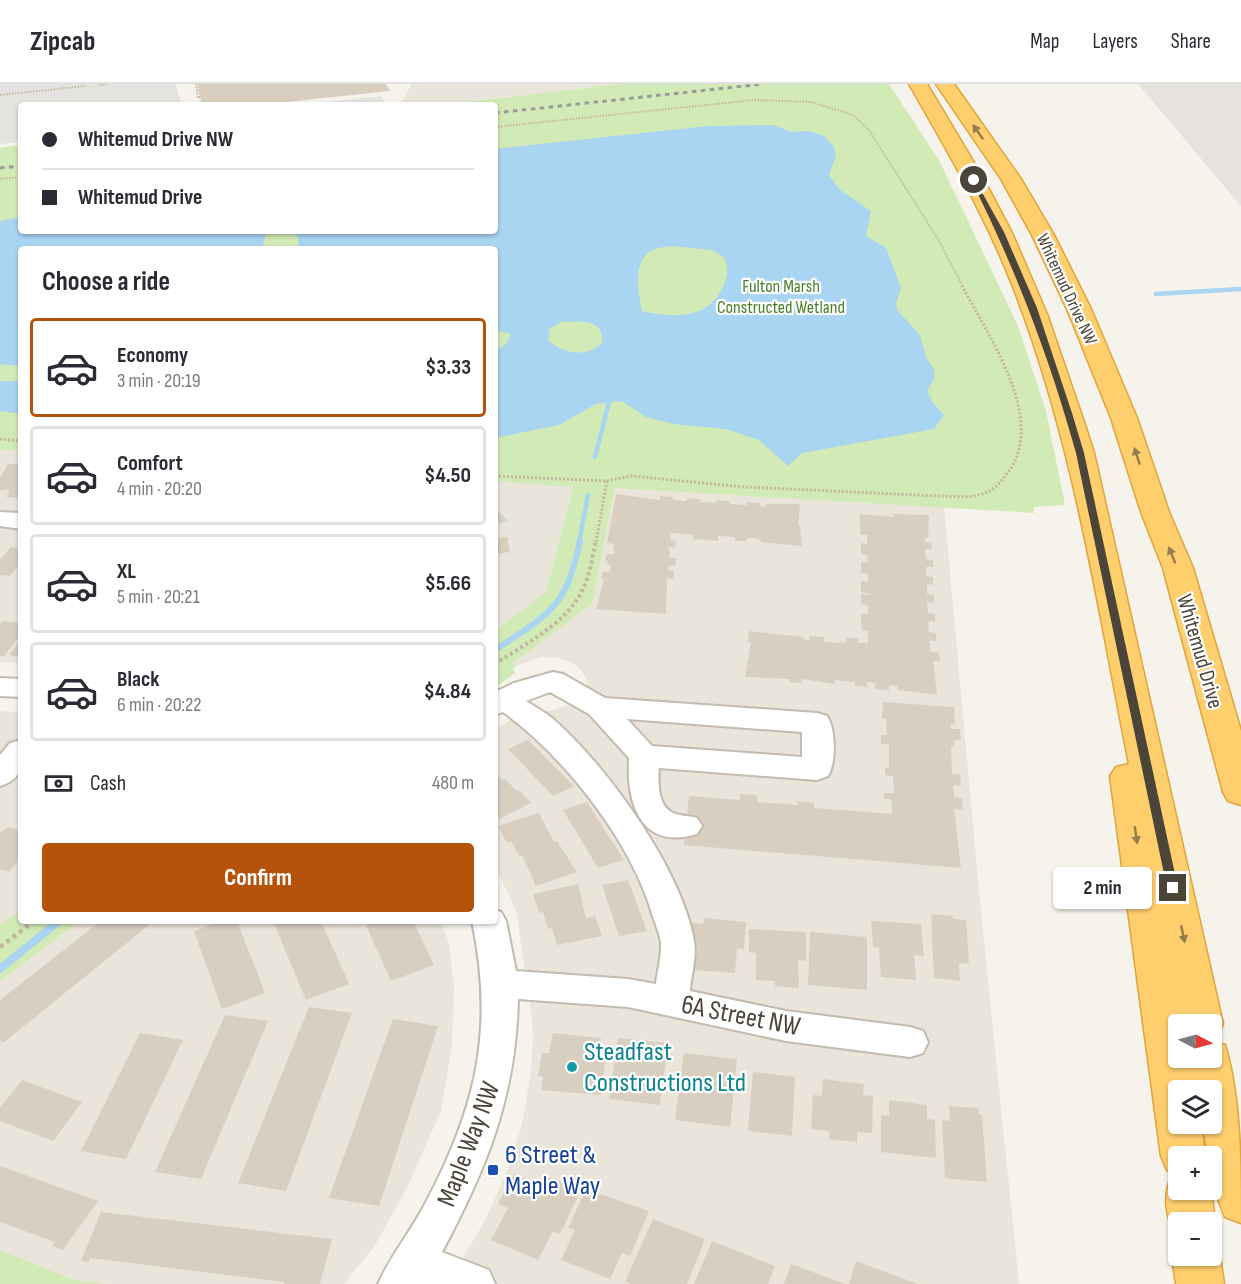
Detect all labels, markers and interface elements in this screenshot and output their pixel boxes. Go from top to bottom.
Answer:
text: Zipcab [30,25,95,58]
text: Map [1030,29,1059,54]
text: Layers [1092,29,1138,54]
text: Share [1171,29,1211,54]
one-way arrow [972,124,984,140]
text: Whitemud Drive NW [78,126,233,153]
route start [960,166,987,193]
text: Whitemud Drive [78,184,202,211]
street label: Whitemud Drive NW [1032,230,1102,348]
text: Choose a ride [42,266,170,298]
park label: Fulton Marsh Constructed Wetland [717,276,845,318]
icon: car [45,341,99,395]
text: Economy [117,342,188,369]
text: $3.33 [425,354,471,381]
text: 3 min · 20:19 [117,369,201,393]
one-way arrow [1132,447,1141,465]
icon: car [45,449,99,503]
text: Comfort [117,450,183,477]
text: $4.50 [424,462,471,489]
text: 4 min · 20:20 [117,477,202,501]
one-way arrow [1167,546,1176,564]
icon: car [45,557,99,611]
text: XL [117,558,136,585]
text: $5.66 [425,570,471,597]
text: 5 min · 20:21 [117,585,200,609]
street label: Whitemud Drive [1170,591,1229,712]
icon: car [45,665,99,719]
text: Black [117,666,159,693]
text: $4.84 [424,678,471,705]
text: 6 min · 20:22 [117,693,202,717]
icon: cash [42,767,75,800]
text: Cash [90,770,126,797]
text: 480 m [432,771,474,795]
one-way arrow [1132,826,1141,845]
button: Confirm [42,843,474,912]
callout: 2 min [1053,867,1152,909]
route end [1159,874,1186,901]
text: 2 min [1083,876,1122,900]
one-way arrow [1178,924,1188,943]
street label: 6A Street NW [679,989,803,1043]
north arrow [1168,1014,1222,1068]
map controls [1168,1014,1222,1266]
place label: Steadfast Constructions Ltd [584,1036,746,1099]
marker: Steadfast Constructions Ltd [565,1060,579,1074]
street label: Maple Way NW [431,1077,507,1211]
button: layers [1168,1080,1222,1134]
place label: 6 Street & Maple Way [505,1139,600,1202]
button: + [1168,1146,1222,1200]
marker: 6 Street & Maple Way [486,1163,500,1177]
button: − [1168,1212,1222,1266]

